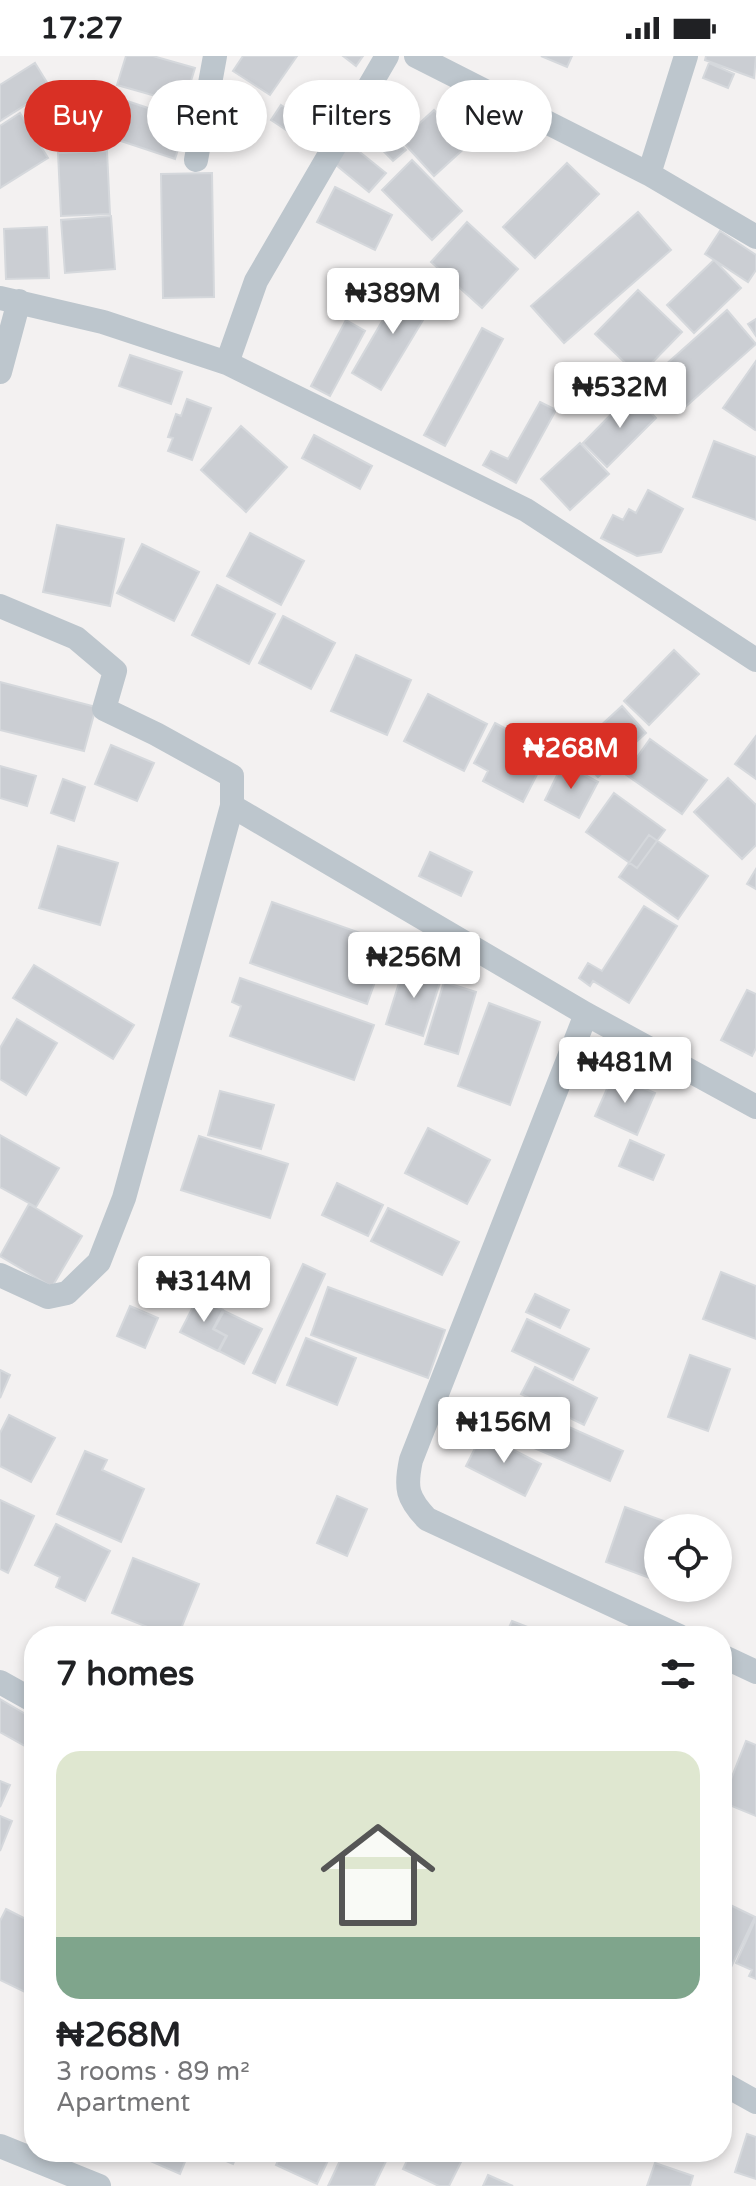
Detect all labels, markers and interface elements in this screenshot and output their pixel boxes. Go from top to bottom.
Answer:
text: 17:27 [40,10,123,47]
chip: Buy [24,80,131,152]
chip: Rent [147,80,267,152]
chip: Filters [283,80,420,152]
chip: New [436,80,552,152]
pin: ₦389M [337,268,449,336]
text: ₦389M [345,278,441,309]
pin: ₦532M [564,362,676,430]
text: ₦532M [572,372,668,403]
pin: ₦268M [515,723,627,791]
text: ₦268M [523,733,619,764]
pin: ₦256M [358,932,470,1000]
text: ₦256M [366,942,462,973]
pin: ₦481M [569,1037,681,1105]
text: ₦481M [577,1047,673,1078]
pin: ₦314M [148,1256,260,1324]
text: ₦314M [156,1266,252,1297]
pin: ₦156M [448,1397,560,1465]
text: ₦156M [456,1407,552,1438]
map controls [644,1514,732,1602]
button: locate [644,1514,732,1602]
icon: filters [656,1652,700,1696]
text: 7 homes [56,1654,194,1695]
icon: home [306,1803,450,1947]
text: ₦268M [56,2015,181,2056]
text: 3 rooms · 89 m² [56,2056,250,2087]
text: Apartment [56,2087,190,2118]

